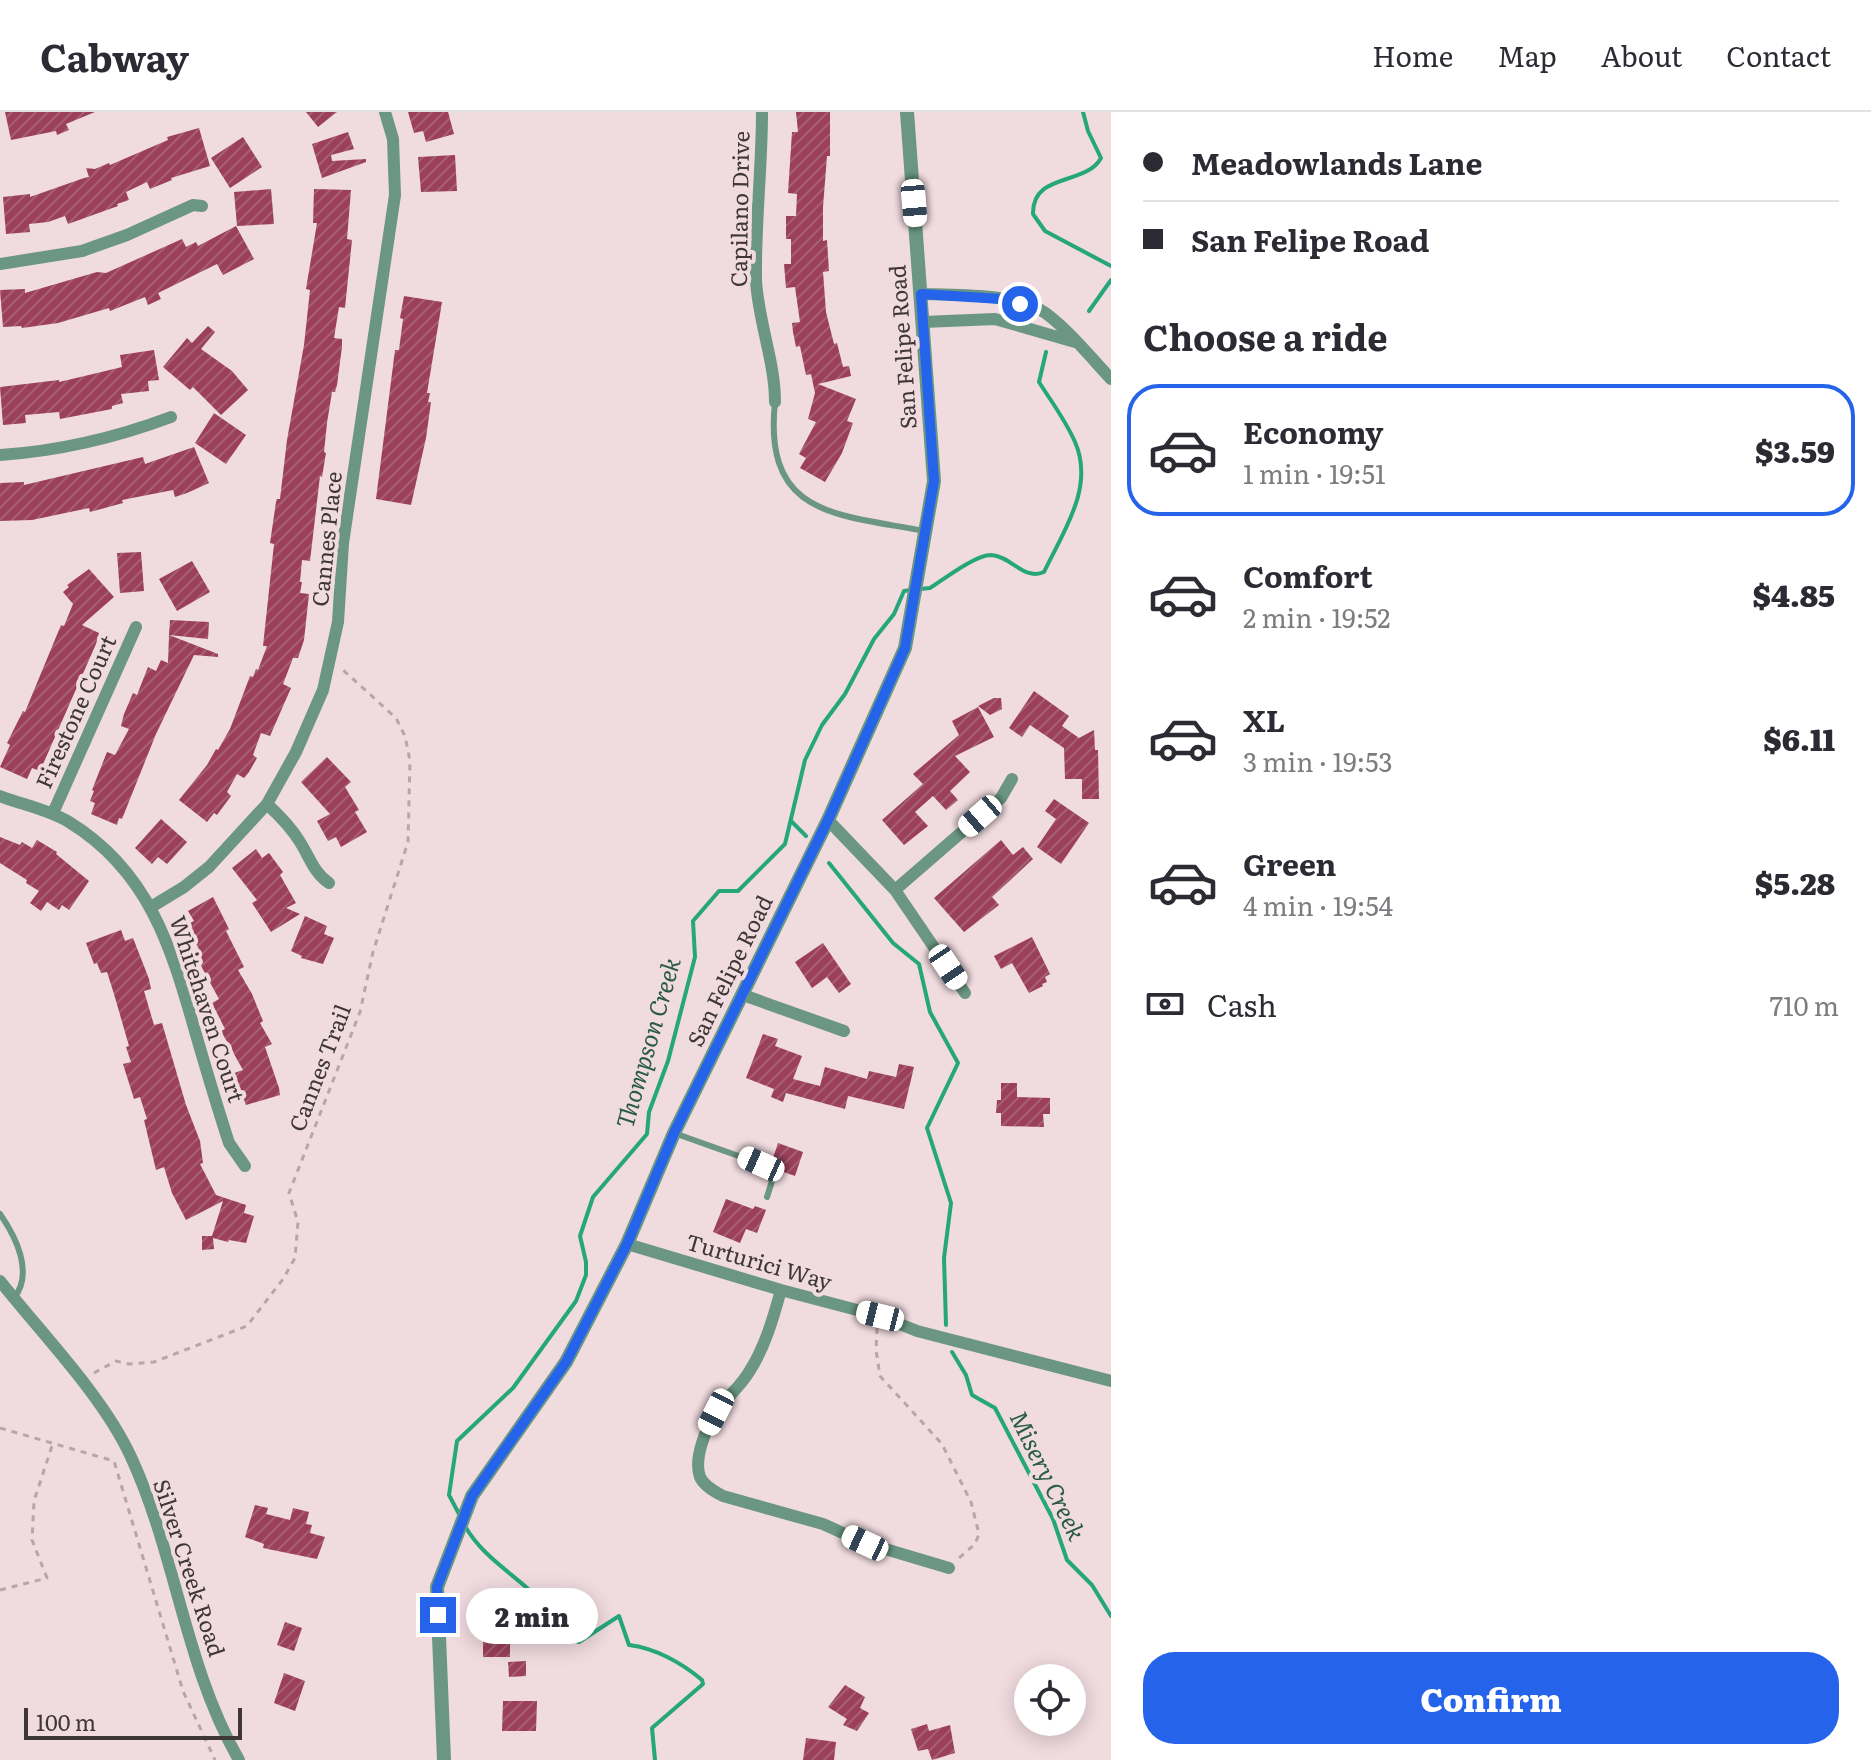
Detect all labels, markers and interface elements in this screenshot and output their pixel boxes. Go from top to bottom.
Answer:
text: Cabway [40,27,189,84]
text: Home [1372,34,1453,76]
text: Map [1497,34,1557,76]
text: About [1601,34,1682,76]
text: Contact [1726,34,1831,76]
street label: Capilano Drive [721,131,756,287]
text: Meadowlands Lane [1191,140,1482,184]
car [900,178,928,228]
text: San Felipe Road [1191,217,1430,261]
street label: San Felipe Road [879,264,924,430]
route start [1002,286,1038,322]
text: Choose a ride [1143,309,1388,362]
text: Economy [1243,409,1383,453]
icon: car [1147,414,1219,486]
text: $3.59 [1755,428,1835,472]
text: 1 min · 19:51 [1243,453,1386,492]
street label: Cannes Place [302,470,349,608]
text: Comfort [1243,553,1373,597]
icon: car [1147,558,1219,630]
text: $4.85 [1752,572,1835,616]
text: 2 min · 19:52 [1243,597,1391,636]
street label: Firestone Court [26,629,123,793]
text: XL [1243,697,1285,741]
icon: car [1147,702,1219,774]
text: $6.11 [1763,716,1835,760]
text: 3 min · 19:53 [1243,741,1393,780]
car [954,791,1006,841]
text: Green [1243,841,1336,885]
icon: car [1147,846,1219,918]
text: $5.28 [1755,860,1835,904]
text: 4 min · 19:54 [1243,885,1393,924]
street label: San Felipe Road [678,889,780,1052]
street label: Whitehaven Court [163,911,254,1106]
car [925,940,971,994]
water label: Thompson Creek [605,952,688,1132]
icon: cash [1143,982,1187,1026]
text: Cash [1207,982,1277,1026]
text: 710 m [1770,985,1839,1024]
street label: Cannes Trail [279,999,358,1136]
car [734,1143,788,1185]
street label: Turturici Way [683,1224,836,1297]
car [854,1299,906,1333]
car [694,1385,738,1439]
water label: Misery Creek [1003,1404,1096,1546]
street label: Silver Creek Road [146,1475,235,1661]
car [838,1522,892,1564]
callout: 2 min [466,1587,598,1643]
text: 2 min [495,1596,569,1635]
route end [420,1597,456,1633]
button: Confirm [1143,1652,1839,1744]
map controls [1014,1664,1086,1736]
button: locate [1014,1664,1086,1736]
scale bar [24,1704,242,1740]
text: 100 m [36,1705,96,1738]

